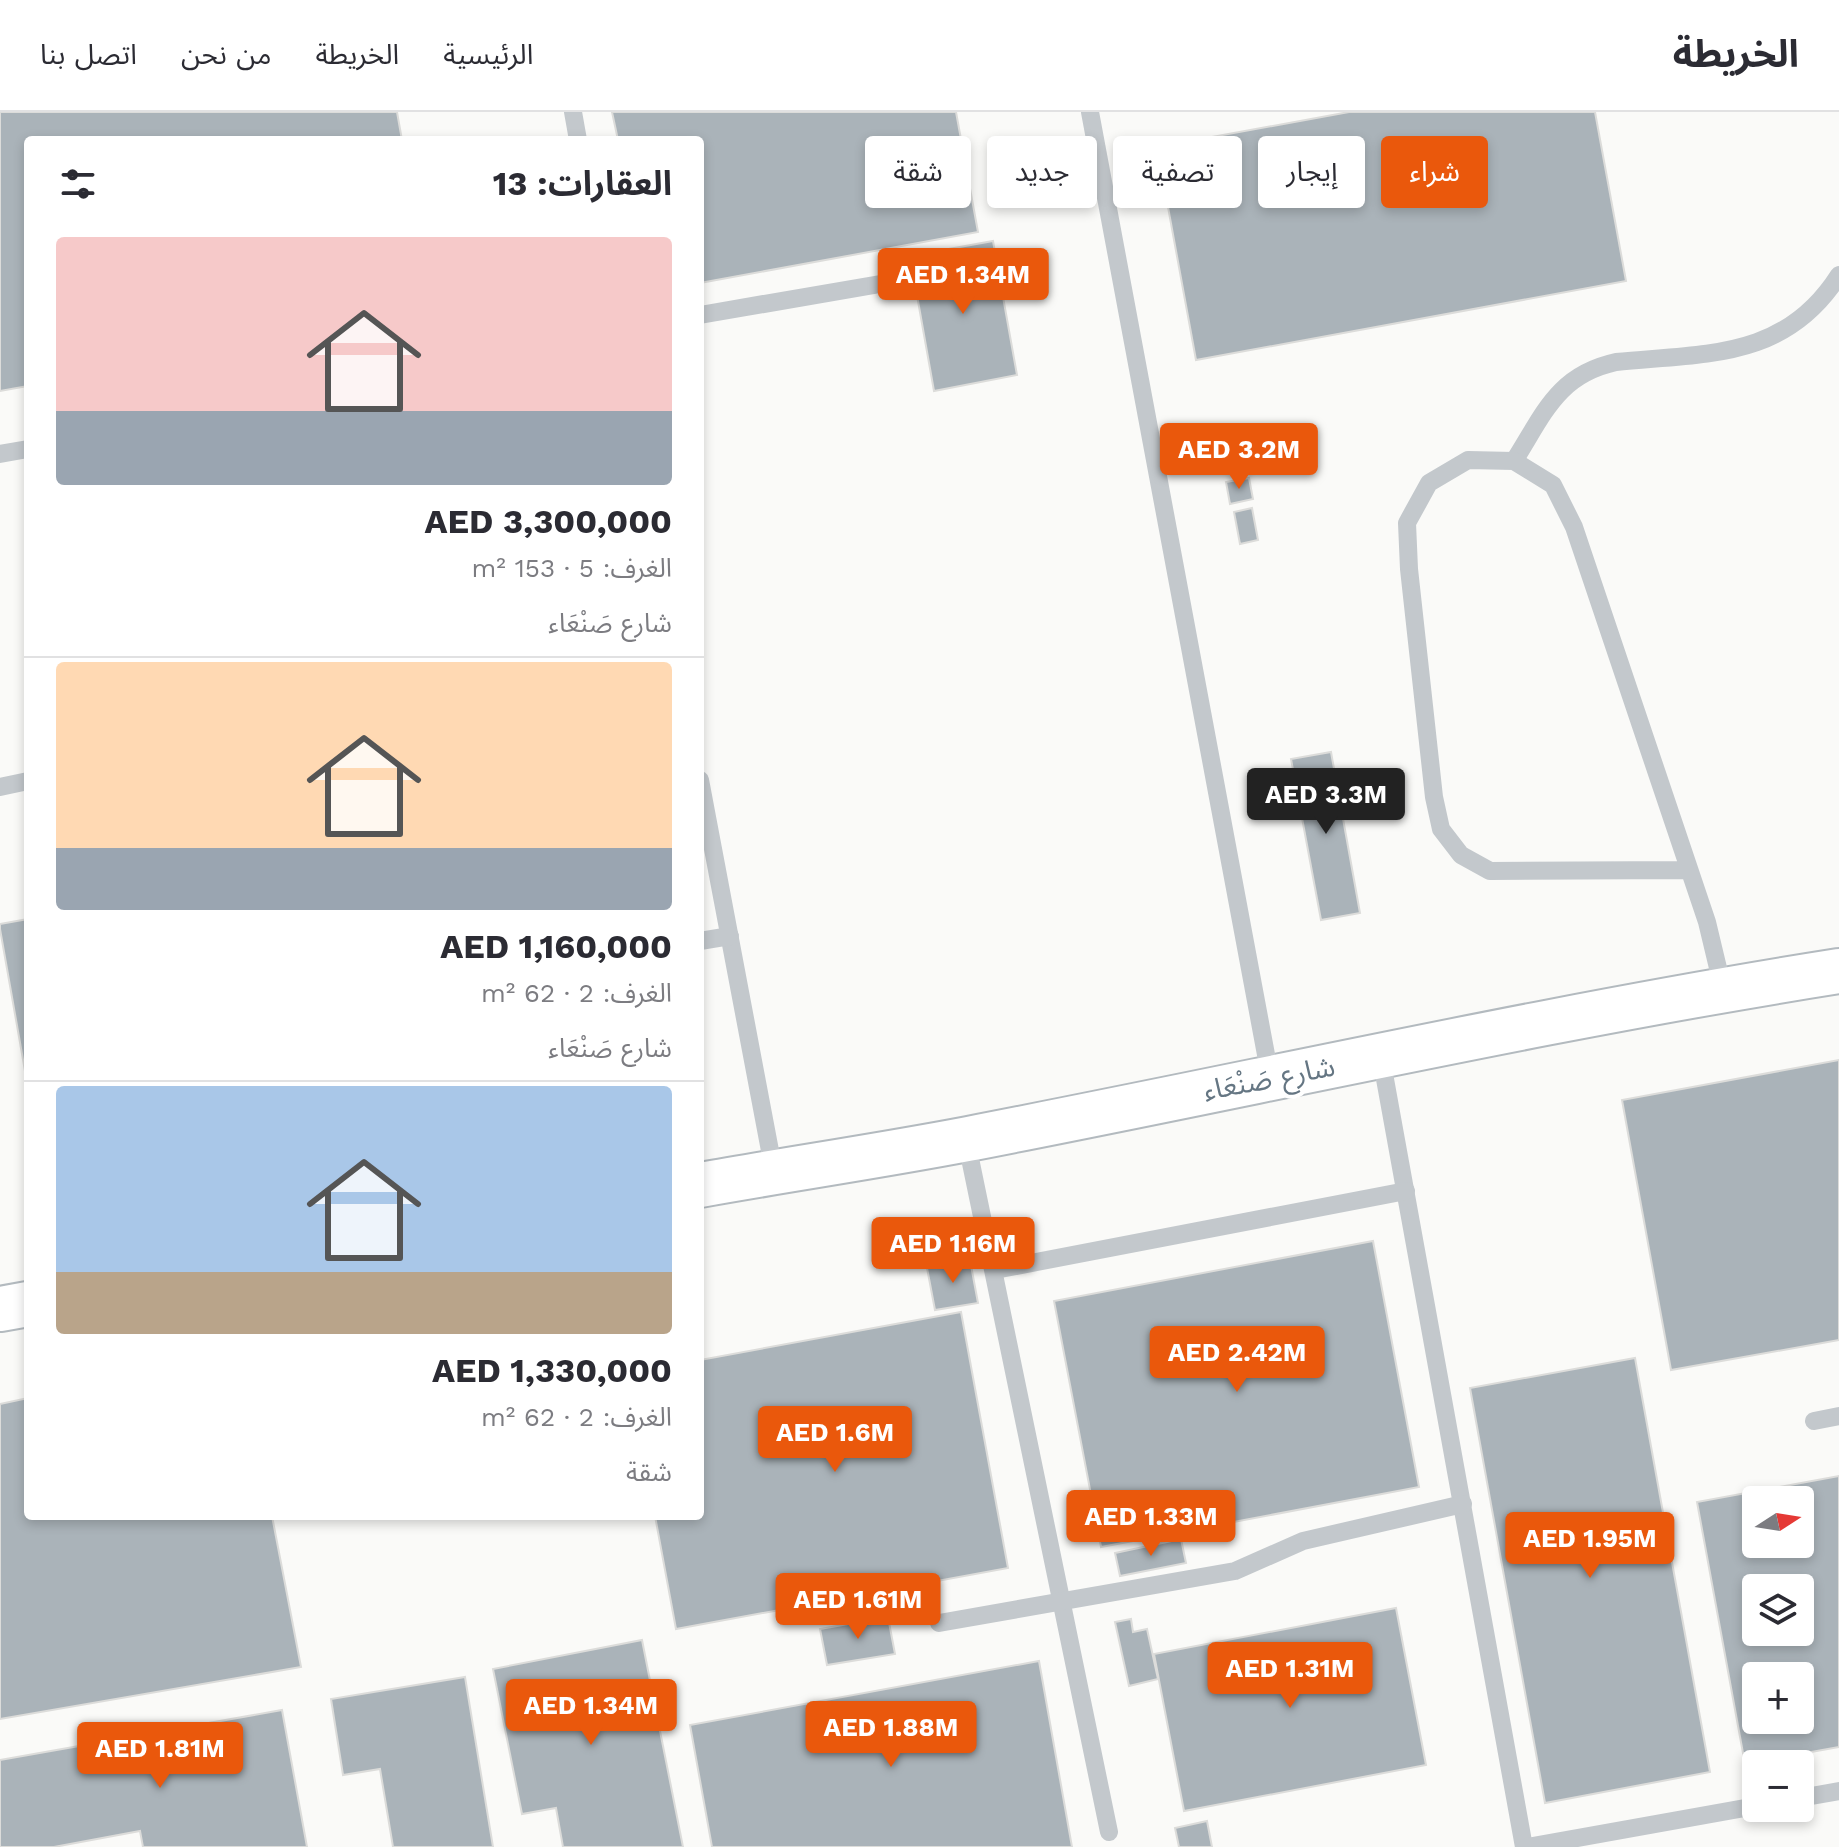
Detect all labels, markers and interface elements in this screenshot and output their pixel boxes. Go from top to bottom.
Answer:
text: الخريطة [1673,32,1799,76]
text: اتصل بنا [40,38,137,71]
text: من نحن [181,38,271,71]
text: الخريطة [315,38,399,71]
text: الرئيسية [443,38,533,71]
chip: شقة [865,136,971,208]
chip: جديد [987,136,1097,208]
chip: تصفية [1113,136,1242,208]
chip: إيجار [1258,136,1365,208]
chip: شراء [1381,136,1488,208]
icon: filters [56,162,100,206]
text: العقارات: 13 [493,163,672,203]
pin: AED 1.34M [871,248,1055,316]
text: AED 1.34M [896,259,1030,289]
icon: home [292,289,436,433]
pin: AED 3.2M [1156,423,1322,491]
text: AED 3.2M [1178,434,1300,464]
text: AED 3,300,000 [425,501,672,541]
text: الغرف: 5 · 153 m² [472,553,672,583]
text: شارع صَنْعَاء [548,608,672,638]
icon: home [292,714,436,858]
pin: AED 3.3M [1243,768,1409,836]
text: AED 3.3M [1265,779,1387,809]
text: AED 1,160,000 [440,926,672,966]
text: الغرف: 2 · 62 m² [481,978,672,1008]
text: شارع صَنْعَاء [548,1033,672,1063]
street label: شارع صَنْعَاء [1201,1050,1338,1111]
icon: home [292,1138,436,1282]
pin: AED 1.16M [861,1217,1045,1285]
text: AED 1.16M [890,1228,1016,1258]
pin: AED 2.42M [1145,1326,1329,1394]
text: AED 2.42M [1168,1337,1306,1367]
text: AED 1,330,000 [432,1350,672,1390]
text: الغرف: 2 · 62 m² [481,1402,672,1432]
pin: AED 1.6M [752,1406,918,1474]
text: AED 1.6M [776,1417,894,1447]
text: شقة [626,1457,672,1487]
north arrow [1742,1486,1814,1558]
map controls [1742,1486,1814,1822]
pin: AED 1.33M [1059,1490,1243,1558]
text: AED 1.33M [1084,1501,1218,1531]
pin: AED 1.95M [1498,1512,1682,1580]
text: AED 1.95M [1523,1523,1657,1553]
pin: AED 1.61M [766,1573,950,1641]
button: layers [1742,1574,1814,1646]
text: AED 1.61M [794,1584,922,1614]
pin: AED 1.31M [1198,1642,1382,1710]
text: AED 1.31M [1226,1653,1354,1683]
button: + [1742,1662,1814,1734]
pin: AED 1.34M [499,1679,683,1747]
text: AED 1.34M [524,1690,658,1720]
pin: AED 1.88M [799,1701,983,1769]
text: AED 1.88M [824,1712,958,1742]
pin: AED 1.81M [68,1722,252,1790]
text: AED 1.81M [95,1733,225,1763]
button: − [1742,1750,1814,1822]

